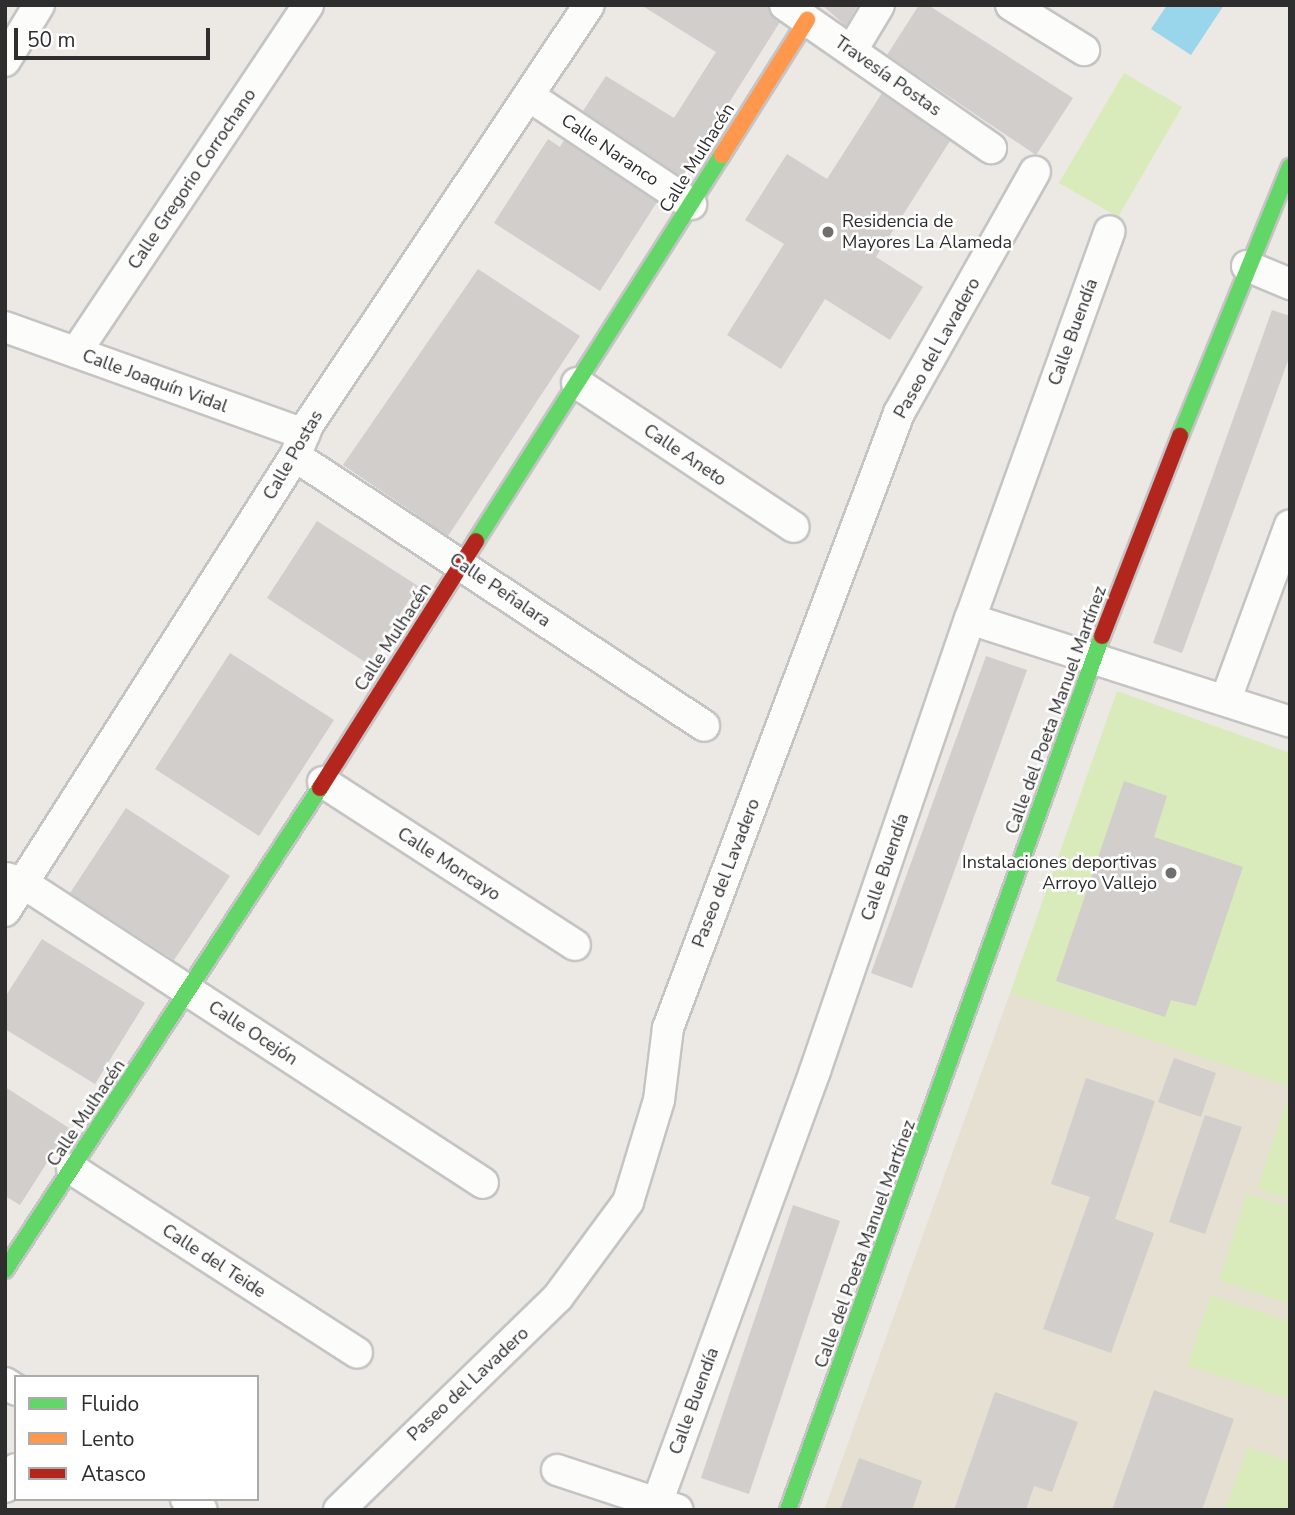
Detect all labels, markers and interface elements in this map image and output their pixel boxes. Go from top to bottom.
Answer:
scale bar [18,14,214,58]
text: 50 m [27,26,76,54]
street label: Travesía Postas [831,31,945,121]
street label: Calle Gregorio Corrochano [123,84,261,274]
street label: Calle Mulhacén [655,99,739,217]
street label: Calle Naranco [557,109,663,191]
place label: Residencia de Mayores La Alameda [842,211,1012,254]
marker: Residencia de Mayores La Alameda [820,224,836,240]
street label: Paseo del Lavadero [889,274,985,422]
street label: Calle Buendía [1044,275,1102,389]
street label: Calle Joaquín Vidal [79,345,231,417]
street label: Calle Postas [259,406,327,504]
street label: Calle Aneto [639,419,731,491]
street label: Calle Peñalara [445,548,555,632]
street label: Calle Mulhacén [350,579,436,695]
street label: Calle del Poeta Manuel Martínez [1001,583,1111,837]
street label: Paseo del Lavadero [688,796,764,950]
street label: Calle Buendía [856,810,914,924]
street label: Calle Moncayo [393,823,505,905]
place label: Instalaciones deportivas Arroyo Vallejo [962,852,1157,894]
marker: Instalaciones deportivas Arroyo Vallejo [1163,865,1179,881]
street label: Calle Ocejón [204,996,302,1070]
street label: Calle Mulhacén [42,1055,130,1171]
street label: Calle del Poeta Manuel Martínez [810,1117,920,1371]
street label: Calle del Teide [158,1219,270,1303]
street label: Paseo del Lavadero [403,1322,533,1446]
street label: Calle Buendía [665,1344,723,1458]
legend [14,1375,259,1501]
text: Fluido [81,1390,139,1418]
text: Lento [81,1425,134,1453]
text: Atasco [81,1460,146,1488]

